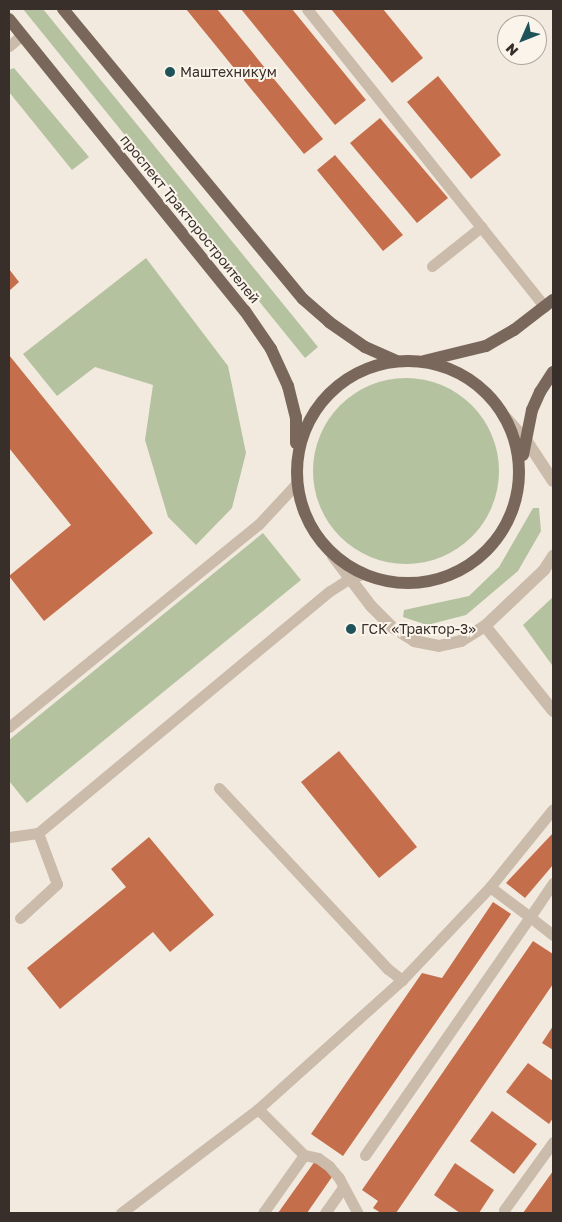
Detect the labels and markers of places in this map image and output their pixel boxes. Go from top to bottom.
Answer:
place label: Маштехникум [180,64,277,80]
marker: Маштехникум [164,66,176,78]
place label: ГСК «Трактор-3» [361,621,476,637]
marker: ГСК «Трактор-3» [345,623,357,635]

